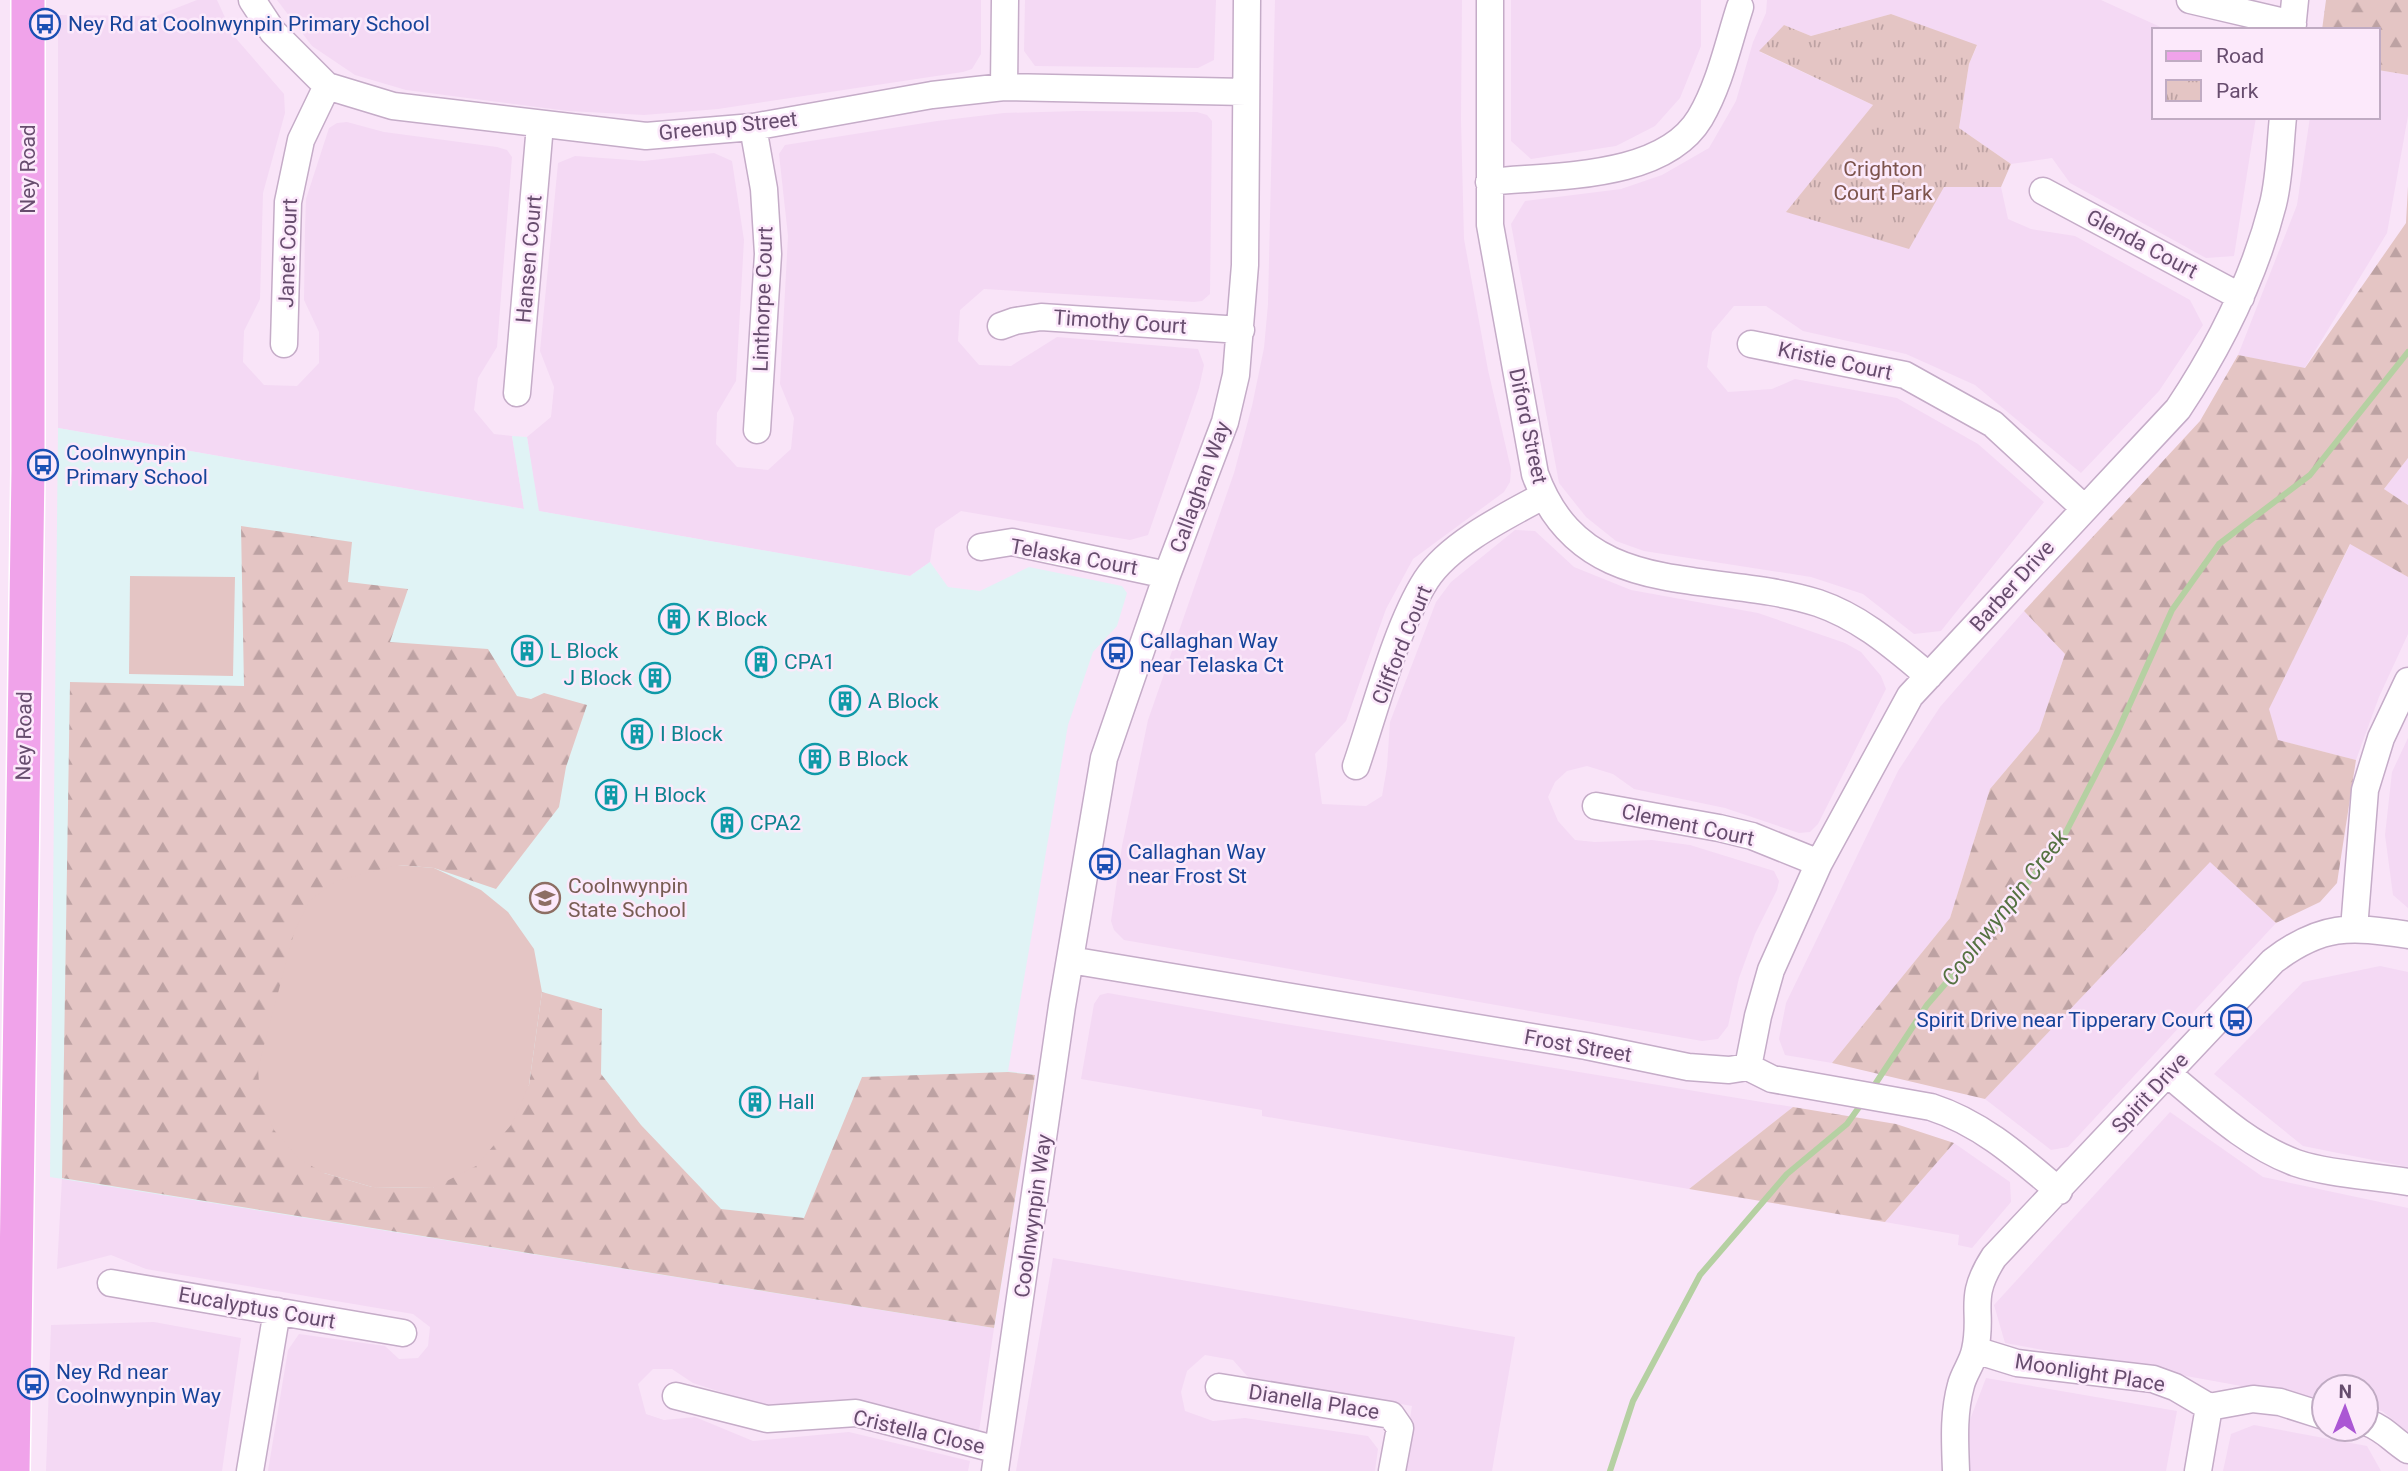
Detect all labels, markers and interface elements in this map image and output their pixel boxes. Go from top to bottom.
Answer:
bus stop icon: Ney Rd at Coolnwynpin Primary School [28,7,62,41]
place label: Ney Rd at Coolnwynpin Primary School [68,12,430,36]
legend [2152,28,2380,119]
text: Road [2216,44,2264,68]
text: Park [2216,79,2259,103]
street label: Greenup Street [658,107,799,145]
street label: Ney Road [16,124,40,214]
park label: Crighton Court Park [1833,157,1933,205]
street label: Hansen Court [511,194,547,324]
street label: Janet Court [274,198,302,308]
street label: Glenda Court [2082,205,2202,283]
street label: Linthorpe Court [748,226,778,372]
street label: Timothy Court [1053,305,1187,339]
street label: Kristie Court [1776,337,1894,385]
street label: Diford Street [1504,366,1552,486]
street label: Callaghan Way [1165,418,1235,556]
place label: Coolnwynpin Primary School [66,441,208,489]
bus stop icon: Coolnwynpin Primary School [26,448,60,482]
street label: Telaska Court [1008,534,1140,580]
street label: Barber Drive [1965,536,2059,636]
street label: Clifford Court [1367,582,1437,708]
building icon: K Block [657,602,691,636]
place label: K Block [697,607,768,631]
place label: Callaghan Way near Telaska Ct [1140,629,1284,677]
building icon: L Block [510,634,544,668]
bus stop icon: Callaghan Way near Telaska Ct [1100,636,1134,670]
place label: L Block [550,639,619,663]
building icon: CPA1 [744,645,778,679]
place label: CPA1 [784,650,835,674]
building icon: J Block [638,661,672,695]
place label: J Block [563,666,632,690]
building icon: A Block [828,684,862,718]
place label: A Block [868,689,939,713]
street label: Ney Road [11,691,37,781]
building icon: I Block [620,717,654,751]
place label: I Block [660,722,723,746]
building icon: B Block [798,742,832,776]
place label: B Block [838,747,908,771]
building icon: H Block [594,778,628,812]
place label: H Block [634,783,706,807]
street label: Clement Court [1620,799,1757,851]
building icon: CPA2 [710,806,744,840]
place label: CPA2 [750,811,801,835]
water label: Coolnwynpin Creek [1936,824,2075,991]
place label: Callaghan Way near Frost St [1128,840,1266,888]
bus stop icon: Callaghan Way near Frost St [1088,847,1122,881]
place label: Coolnwynpin State School [568,874,688,922]
school or university icon: Coolnwynpin State School [528,881,562,915]
bus stop icon: Spirit Drive near Tipperary Court [2219,1003,2253,1037]
place label: Spirit Drive near Tipperary Court [1916,1008,2213,1032]
street label: Frost Street [1522,1025,1634,1067]
street label: Spirit Drive [2107,1048,2193,1138]
building icon: Hall [738,1085,772,1119]
place label: Hall [778,1090,815,1114]
street label: Coolnwynpin Way [1010,1133,1056,1299]
street label: Eucalyptus Court [177,1282,337,1334]
street label: Moonlight Place [2013,1349,2167,1397]
place label: Ney Rd near Coolnwynpin Way [56,1360,221,1408]
bus stop icon: Ney Rd near Coolnwynpin Way [16,1367,50,1401]
north arrow [2310,1373,2380,1443]
street label: Dianella Place [1247,1380,1381,1424]
text: N [2338,1380,2352,1403]
street label: Cristella Close [851,1405,987,1459]

